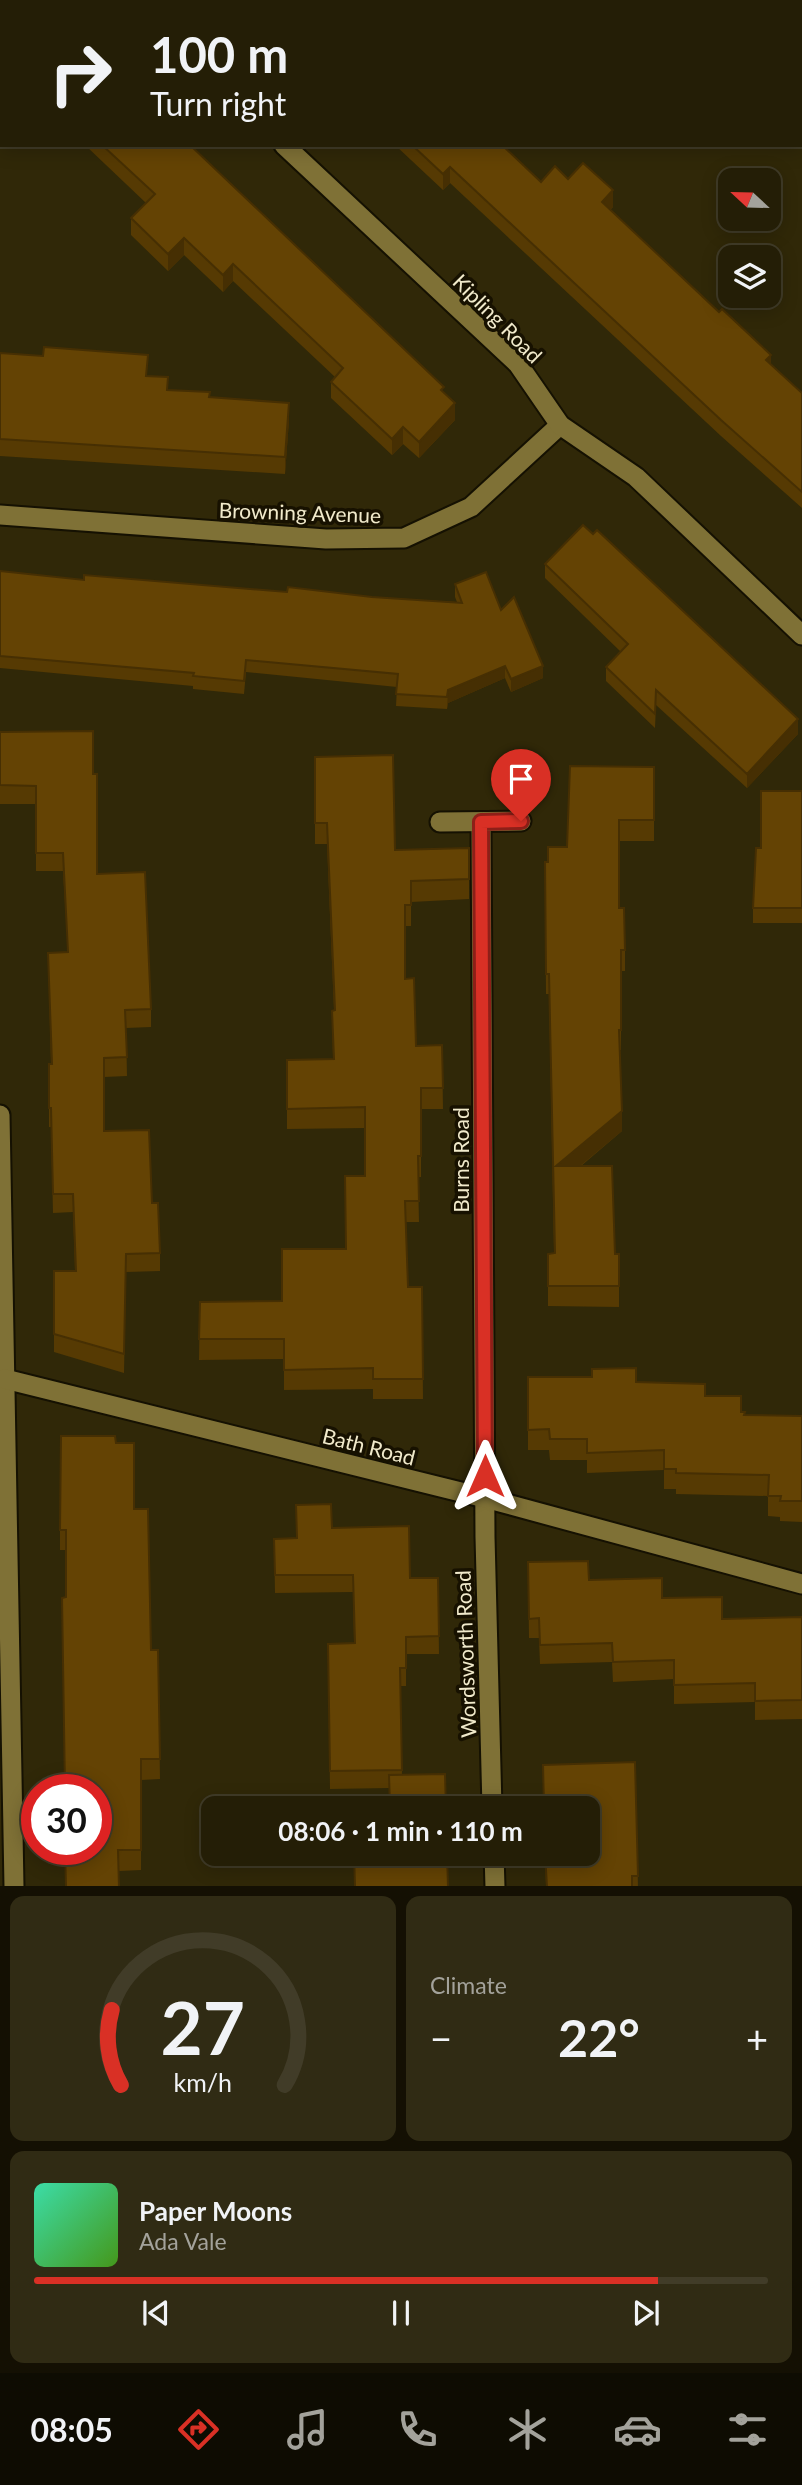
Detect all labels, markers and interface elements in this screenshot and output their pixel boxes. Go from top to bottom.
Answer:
text: 100 m [150,25,288,83]
icon: right [35,28,126,119]
text: Turn right [150,84,286,123]
north arrow [718,168,780,231]
map controls [718,168,781,308]
button: layers [718,245,781,308]
street label: Kipling Road [448,268,548,368]
street label: Browning Avenue [218,497,382,527]
pin [491,749,551,821]
icon: arrive [502,760,540,798]
street label: Burns Road [448,1107,473,1213]
street label: Bath Road [320,1422,418,1470]
position arrow [448,1439,522,1513]
street label: Wordsworth Road [450,1570,480,1738]
speed limit sign: 30 [21,1774,112,1865]
text: 08:06 · 1 min · 110 m [278,1815,523,1847]
text: Climate [430,1971,507,1999]
text: 27 [161,1983,245,2071]
text: 22° [558,2006,640,2068]
text: − [430,2015,452,2061]
text: + [746,2015,768,2061]
text: km/h [174,2066,232,2096]
text: Paper Moons [139,2195,292,2227]
text: Ada Vale [139,2227,227,2255]
icon: previous [137,2294,175,2332]
icon: pause [382,2294,420,2332]
icon: next [627,2294,665,2332]
icon: directions [174,2405,223,2454]
icon: music [283,2405,332,2454]
icon: phone [393,2405,442,2454]
icon: climate [503,2405,552,2454]
icon: car [613,2405,662,2454]
icon: filters [723,2405,772,2454]
text: 08:05 [30,2410,113,2449]

